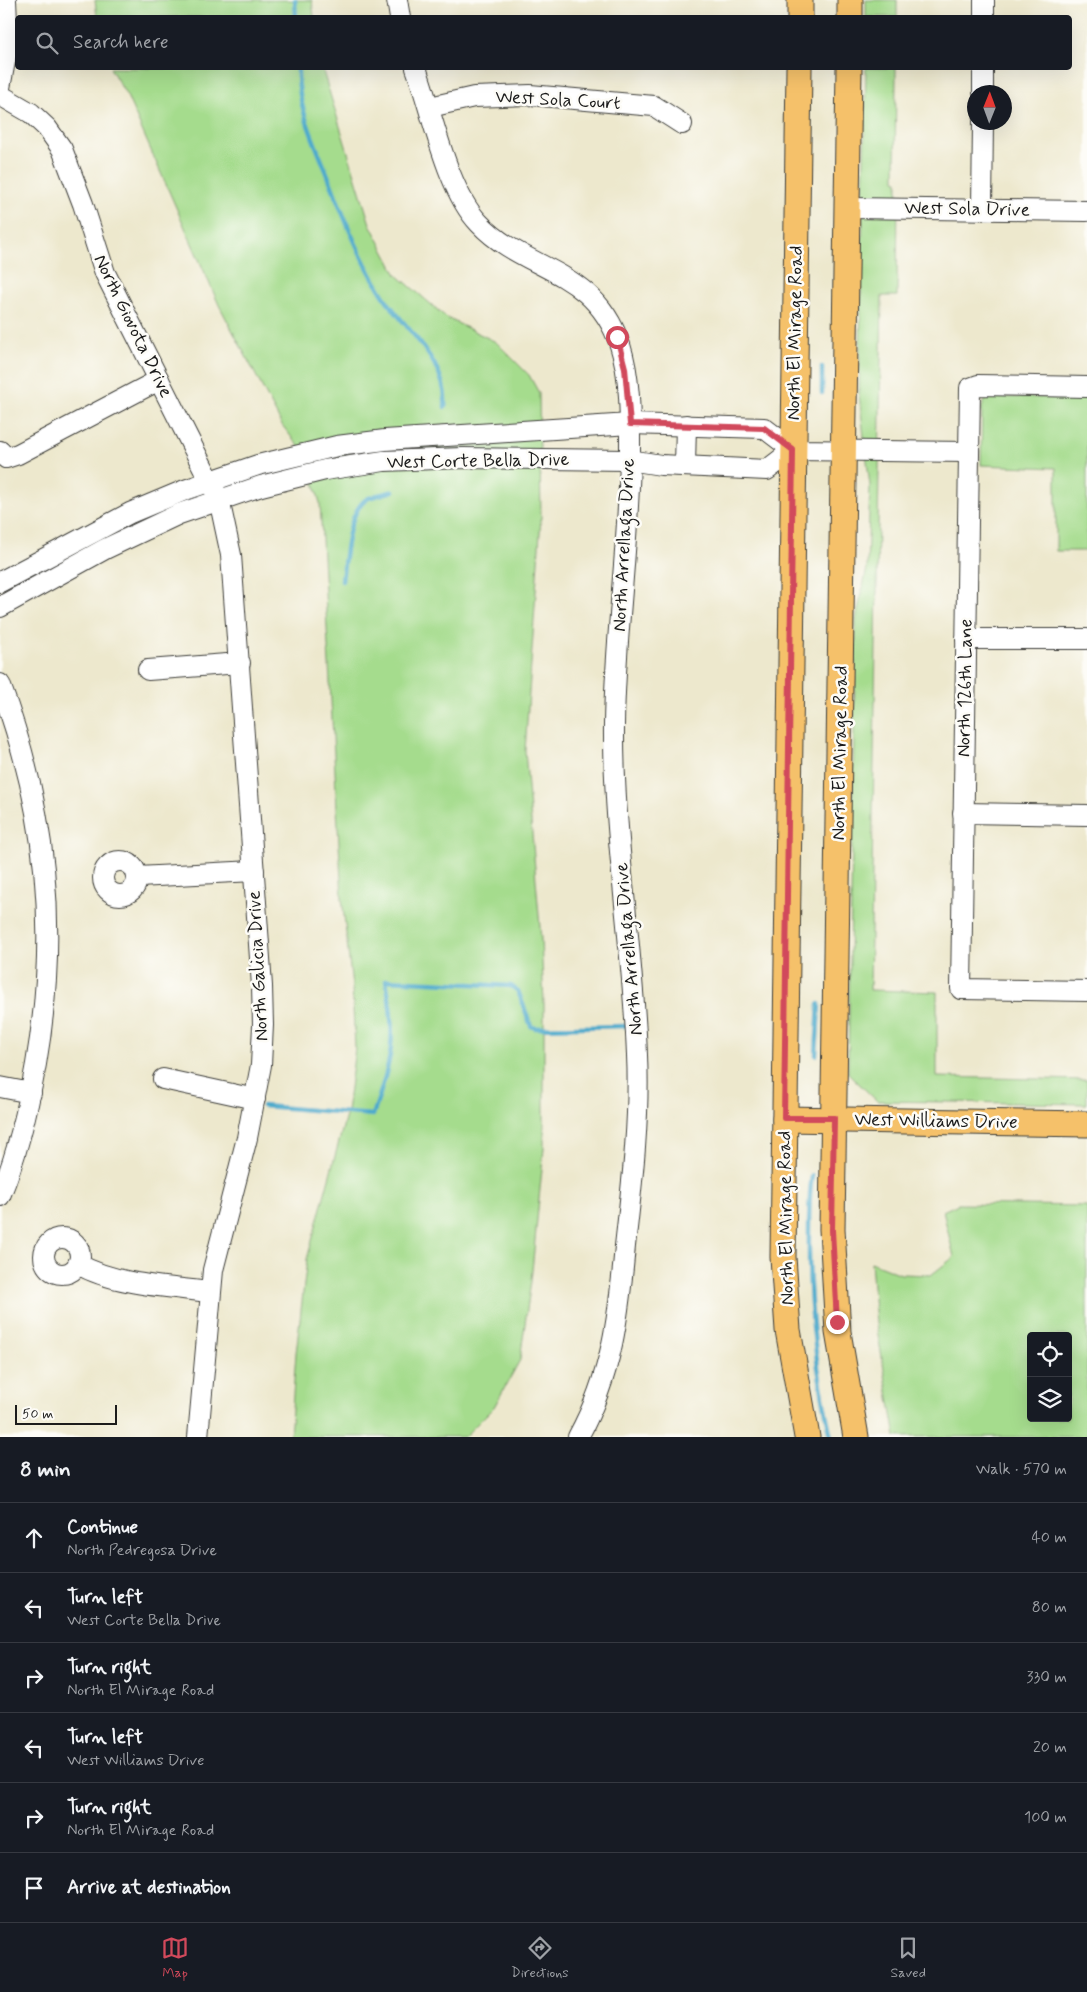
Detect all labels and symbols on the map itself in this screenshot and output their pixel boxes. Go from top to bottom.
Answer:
street label: West Sola Court [495,84,621,116]
north arrow [967,85,1012,130]
street label: West Sola Drive [904,195,1030,223]
street label: North El Mirage Road [781,245,810,421]
street label: North Giovota Drive [88,250,178,402]
route start [606,326,629,349]
street label: West Corte Bella Drive [386,447,570,475]
street label: North Arrellaga Drive [607,458,644,633]
street label: North 126th Lane [951,619,979,757]
street label: North El Mirage Road [826,665,855,841]
street label: North Arrellaga Drive [609,861,652,1037]
street label: North Galicia Drive [242,890,274,1042]
street label: West Williams Drive [854,1107,1018,1135]
street label: North El Mirage Road [772,1130,801,1306]
route end [826,1311,849,1334]
scale bar [15,1402,118,1425]

